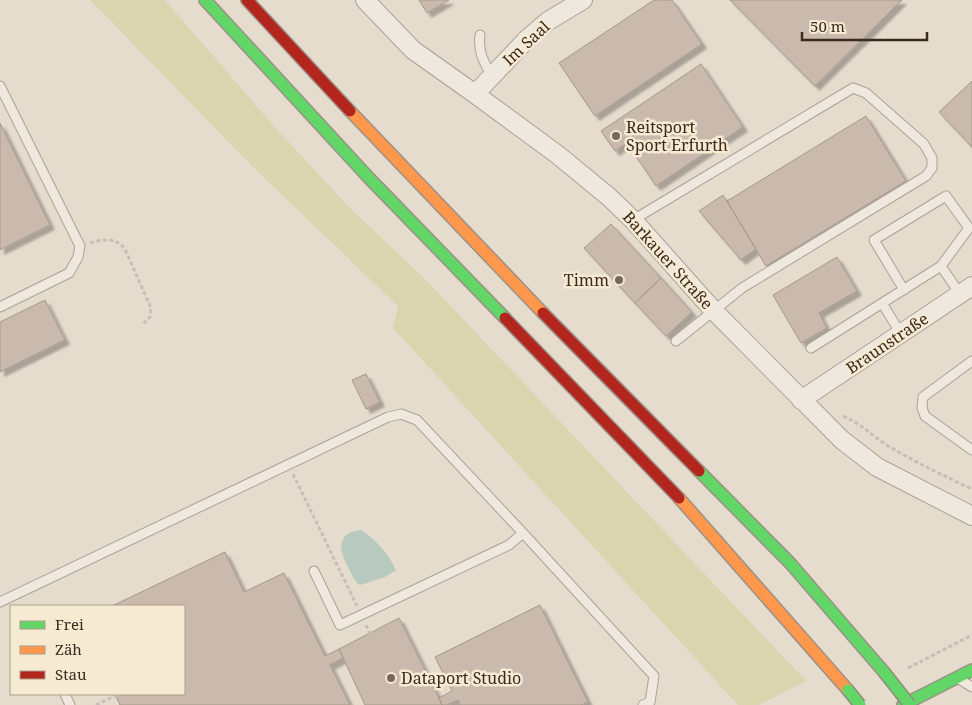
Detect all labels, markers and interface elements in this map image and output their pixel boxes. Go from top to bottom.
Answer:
scale bar [802,10,927,42]
street label: Im Saal [498,16,554,70]
text: 50 m [810,16,845,36]
place label: Reitsport Sport Erfurth [626,116,728,156]
marker: Reitsport Sport Erfurth [610,130,622,142]
street label: Barkauer Straße [618,206,718,314]
place label: Timm [564,269,609,291]
marker: Timm [613,274,625,286]
street label: Braunstraße [841,307,933,379]
legend [10,605,185,695]
text: Frei [55,614,84,634]
text: Zäh [55,639,82,659]
text: Stau [55,664,87,684]
place label: Dataport Studio [401,667,521,689]
marker: Dataport Studio [385,672,397,684]

